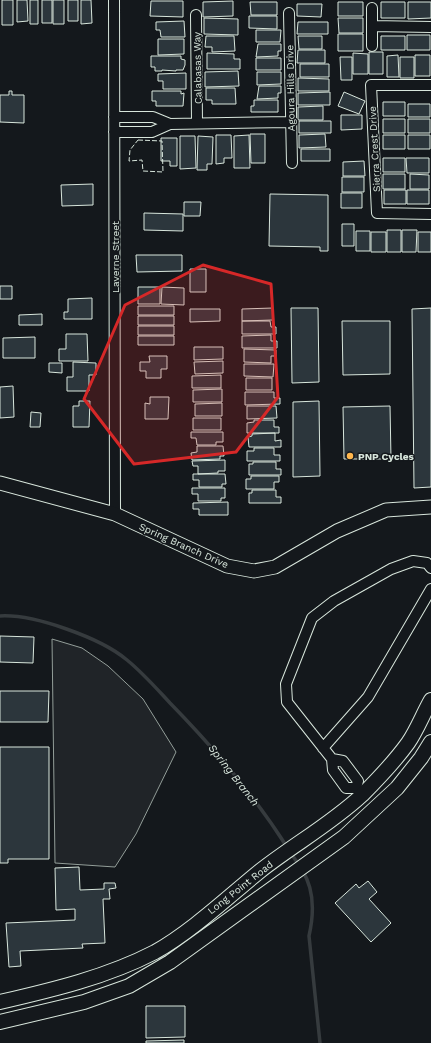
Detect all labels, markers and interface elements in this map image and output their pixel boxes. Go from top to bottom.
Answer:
street label: Calabasas Way [191,31,204,104]
street label: Agoura Hills Drive [284,44,297,131]
street label: Sierra Crest Drive [367,106,382,192]
street label: Laverne Street [110,220,121,293]
marker: PNP Cycles [345,451,355,461]
place label: PNP Cycles [358,451,415,462]
street label: Spring Branch Drive [137,521,230,570]
water label: Spring Branch [205,742,262,809]
street label: Long Point Road [206,859,275,916]

